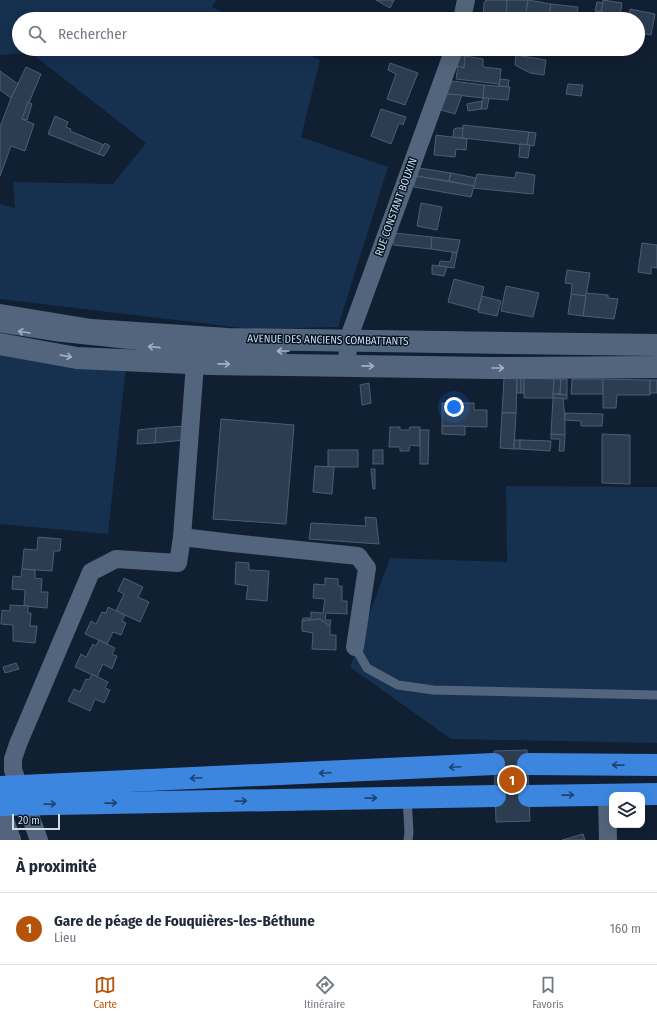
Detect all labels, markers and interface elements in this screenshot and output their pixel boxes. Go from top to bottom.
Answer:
search box [12,12,645,56]
icon: search [26,23,48,45]
text: Rechercher [58,25,127,43]
street label: RUE CONSTANT BOUXIN [372,156,420,258]
one-way arrow [18,328,31,336]
street label: AVENUE DES ANCIENS COMBATTANTS [247,332,409,348]
one-way arrow [147,343,160,351]
one-way arrow [277,347,290,355]
one-way arrow [59,352,72,360]
one-way arrow [217,361,230,368]
one-way arrow [361,362,374,370]
one-way arrow [491,364,504,372]
your location [444,397,464,417]
one-way arrow [612,761,625,769]
one-way arrow [449,763,462,770]
pin: 1 [499,765,525,795]
one-way arrow [319,769,332,776]
one-way arrow [190,775,203,782]
one-way arrow [561,791,574,799]
map controls [609,792,645,828]
button: layers [609,792,645,828]
one-way arrow [364,794,377,802]
one-way arrow [234,797,247,804]
one-way arrow [104,799,117,807]
one-way arrow [43,800,56,808]
scale bar [12,812,60,831]
text: 20 m [18,814,40,827]
text: À proximité [16,856,97,877]
text: Gare de péage de Fouquières-les-Béthune [54,912,315,930]
text: 1 [26,921,32,936]
text: 160 m [610,921,641,936]
text: Lieu [54,930,76,945]
tab: Carte [93,974,117,1011]
tab: Itinéraire [304,974,345,1011]
tab: Favoris [532,974,563,1011]

